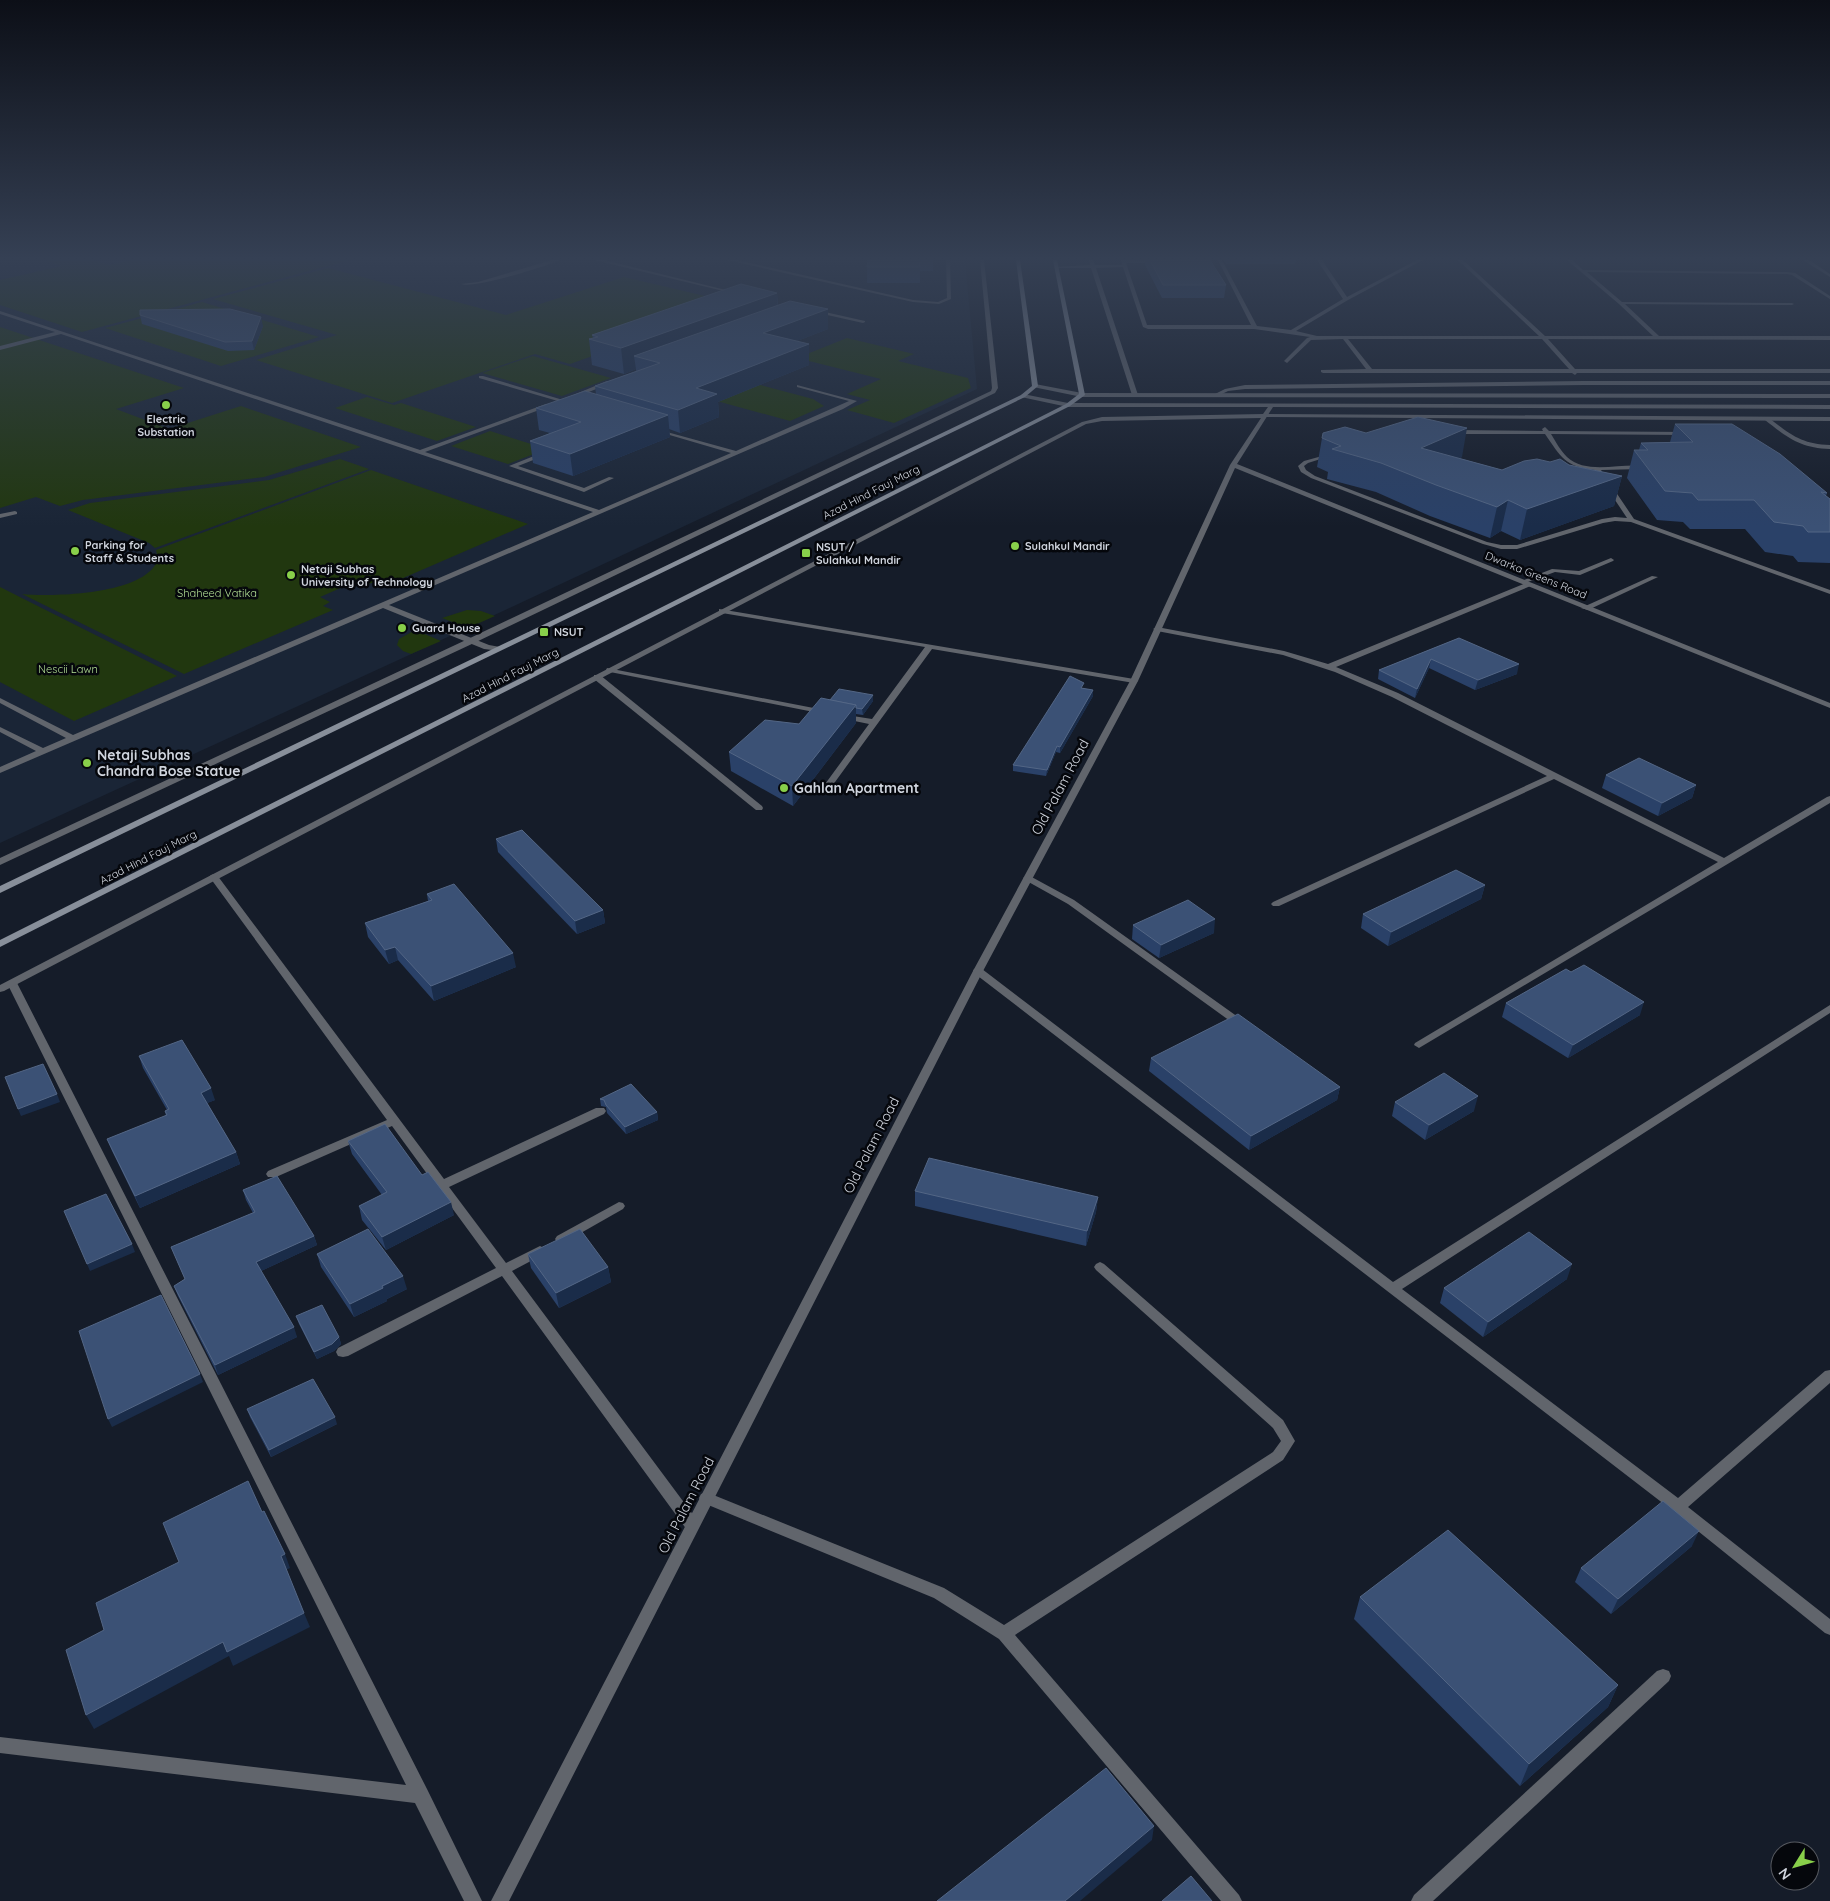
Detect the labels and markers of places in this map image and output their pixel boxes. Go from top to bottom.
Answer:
marker: Electric Substation [160,399,172,411]
place label: Electric Substation [137,412,195,439]
place label: Parking for Staff & Students [85,538,174,565]
place label: Sulahkul Mandir [1025,539,1110,553]
place label: NSUT / Sulahkul Mandir [816,540,901,567]
marker: Sulahkul Mandir [1009,540,1021,552]
marker: Parking for Staff & Students [69,545,81,557]
marker: NSUT / Sulahkul Mandir [800,547,812,559]
place label: Netaji Subhas University of Technology [301,562,433,589]
marker: Netaji Subhas University of Technology [285,569,297,581]
place label: Guard House [412,621,481,635]
marker: Guard House [396,622,408,634]
place label: NSUT [554,625,583,639]
marker: NSUT [538,626,550,638]
place label: Netaji Subhas Chandra Bose Statue [97,746,240,780]
marker: Netaji Subhas Chandra Bose Statue [81,757,93,769]
place label: Gahlan Apartment [794,779,920,797]
marker: Gahlan Apartment [778,782,790,794]

